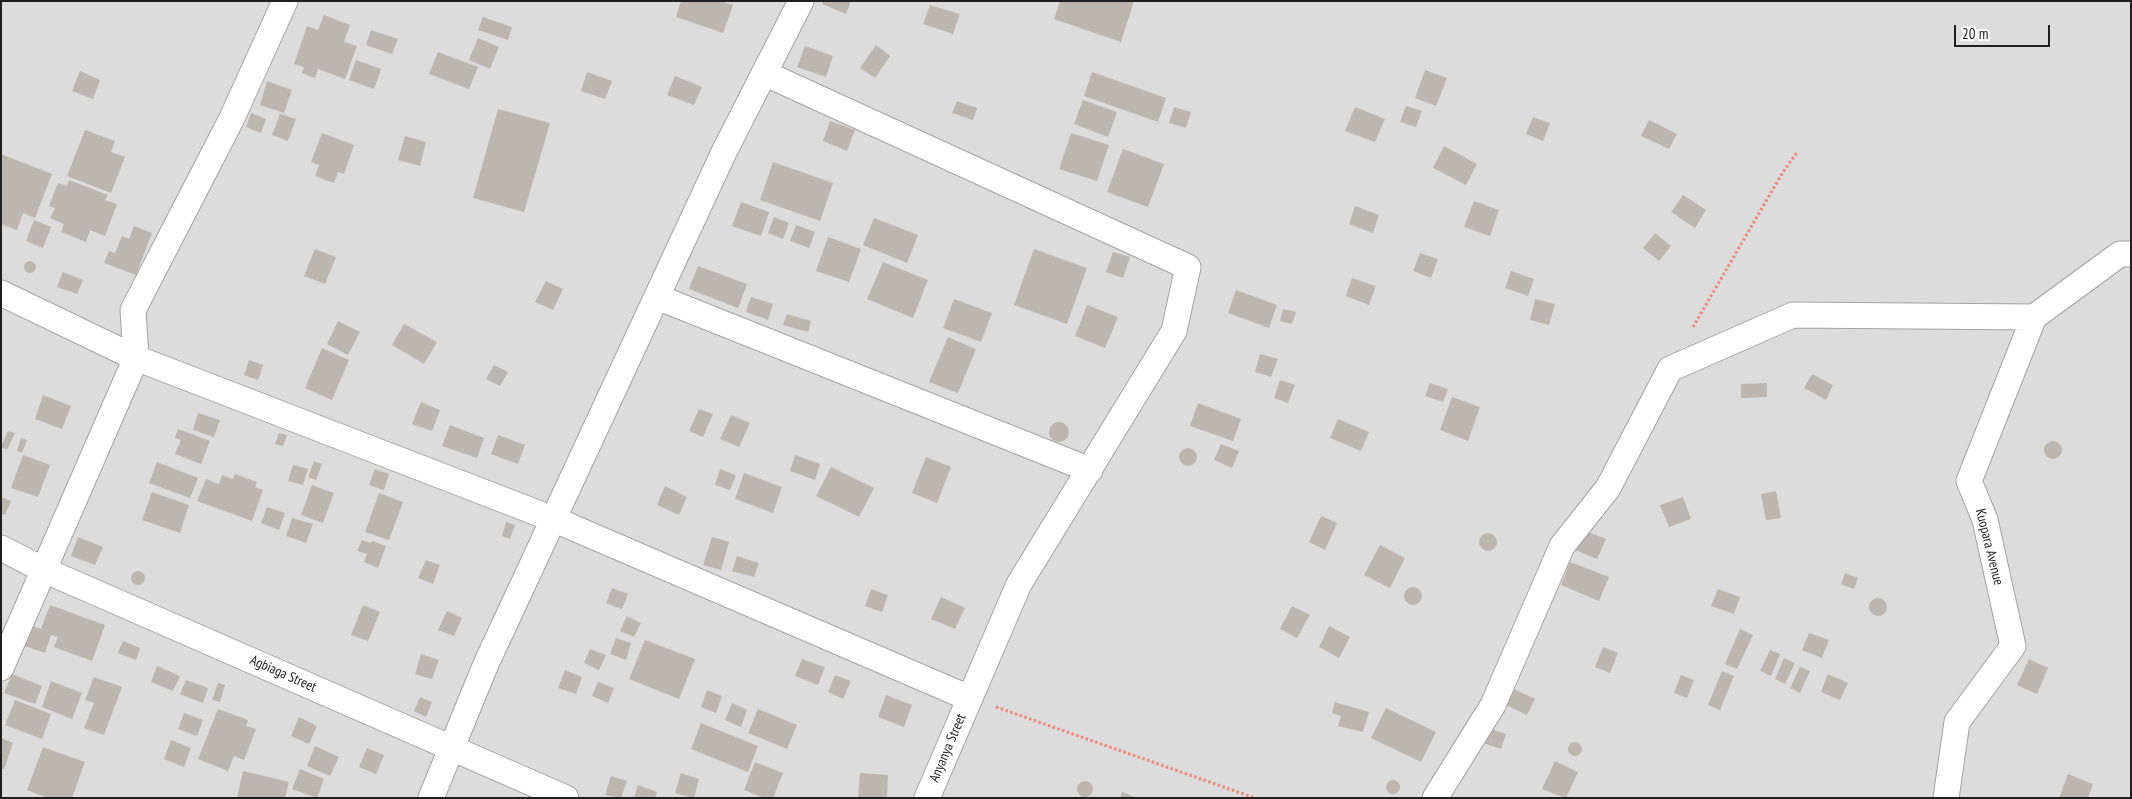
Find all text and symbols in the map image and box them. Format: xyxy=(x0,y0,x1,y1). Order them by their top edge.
scale bar xyxy=(1957,15,2053,47)
text: 20 m xyxy=(1962,24,1988,43)
street label: Kuopara Avenue xyxy=(1971,507,2007,587)
street label: Agbiaga Street xyxy=(247,652,319,696)
street label: Anyanya Street xyxy=(926,711,970,785)

